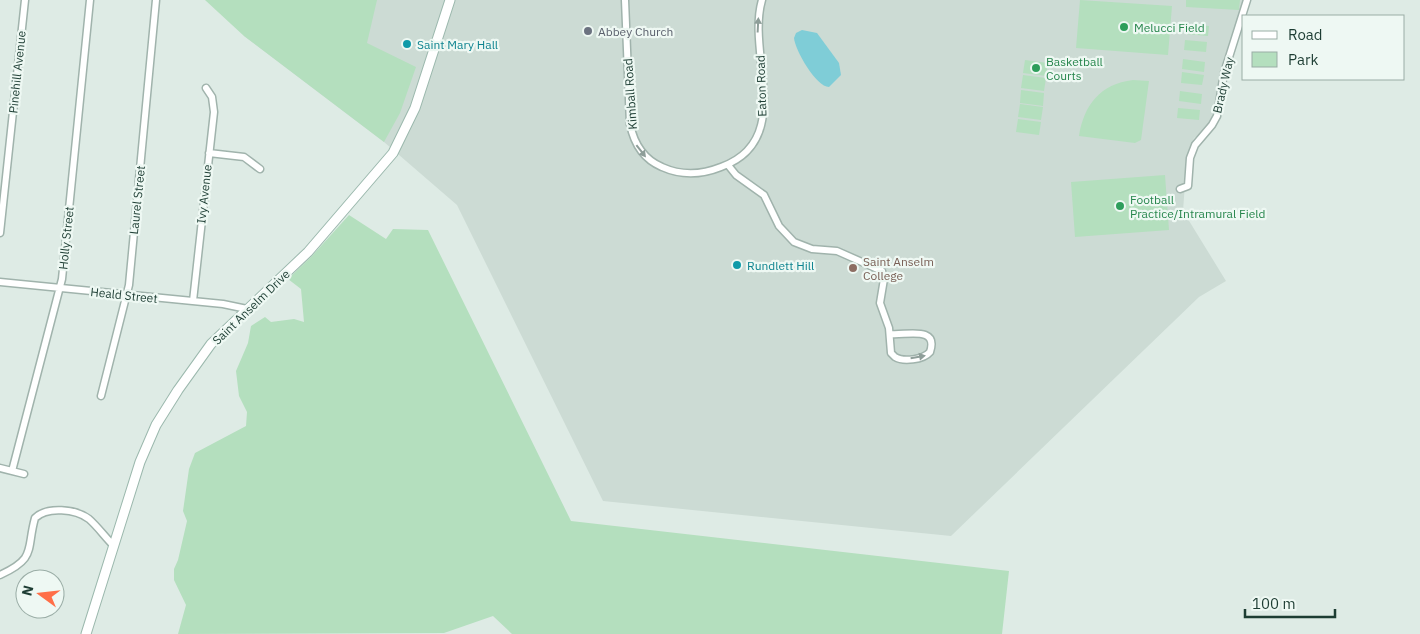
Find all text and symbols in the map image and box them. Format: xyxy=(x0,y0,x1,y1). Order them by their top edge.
legend xyxy=(1242,15,1405,80)
one-way arrow xyxy=(755,17,763,33)
place label: Melucci Field xyxy=(1134,20,1205,35)
marker: Melucci Field xyxy=(1118,21,1130,33)
place label: Abbey Church xyxy=(598,24,673,39)
marker: Abbey Church xyxy=(582,25,594,37)
text: Road xyxy=(1288,25,1323,44)
street label: Pinehill Avenue xyxy=(5,30,29,114)
place label: Saint Mary Hall xyxy=(417,37,498,52)
marker: Saint Mary Hall xyxy=(401,38,413,50)
text: Park xyxy=(1288,50,1318,69)
place label: Basketball Courts xyxy=(1046,54,1103,83)
street label: Eaton Road xyxy=(752,55,770,117)
street label: Brady Way xyxy=(1209,55,1237,115)
street label: Kimball Road xyxy=(620,58,640,130)
marker: Basketball Courts xyxy=(1030,62,1042,74)
one-way arrow xyxy=(636,144,647,157)
street label: Ivy Avenue xyxy=(193,163,215,224)
street label: Laurel Street xyxy=(126,165,148,235)
place label: Football Practice/Intramural Field xyxy=(1130,192,1266,221)
marker: Football Practice/Intramural Field xyxy=(1114,200,1126,212)
street label: Holly Street xyxy=(55,206,77,270)
place label: Saint Anselm College xyxy=(863,254,934,283)
place label: Rundlett Hill xyxy=(747,258,814,273)
marker: Rundlett Hill xyxy=(731,259,743,271)
marker: Saint Anselm College xyxy=(847,262,859,274)
street label: Saint Anselm Drive xyxy=(209,266,293,348)
street label: Heald Street xyxy=(90,284,158,306)
one-way arrow xyxy=(910,353,926,361)
north arrow xyxy=(15,569,65,619)
text: N xyxy=(17,583,37,598)
scale bar xyxy=(1245,586,1335,618)
text: 100 m xyxy=(1252,594,1296,613)

